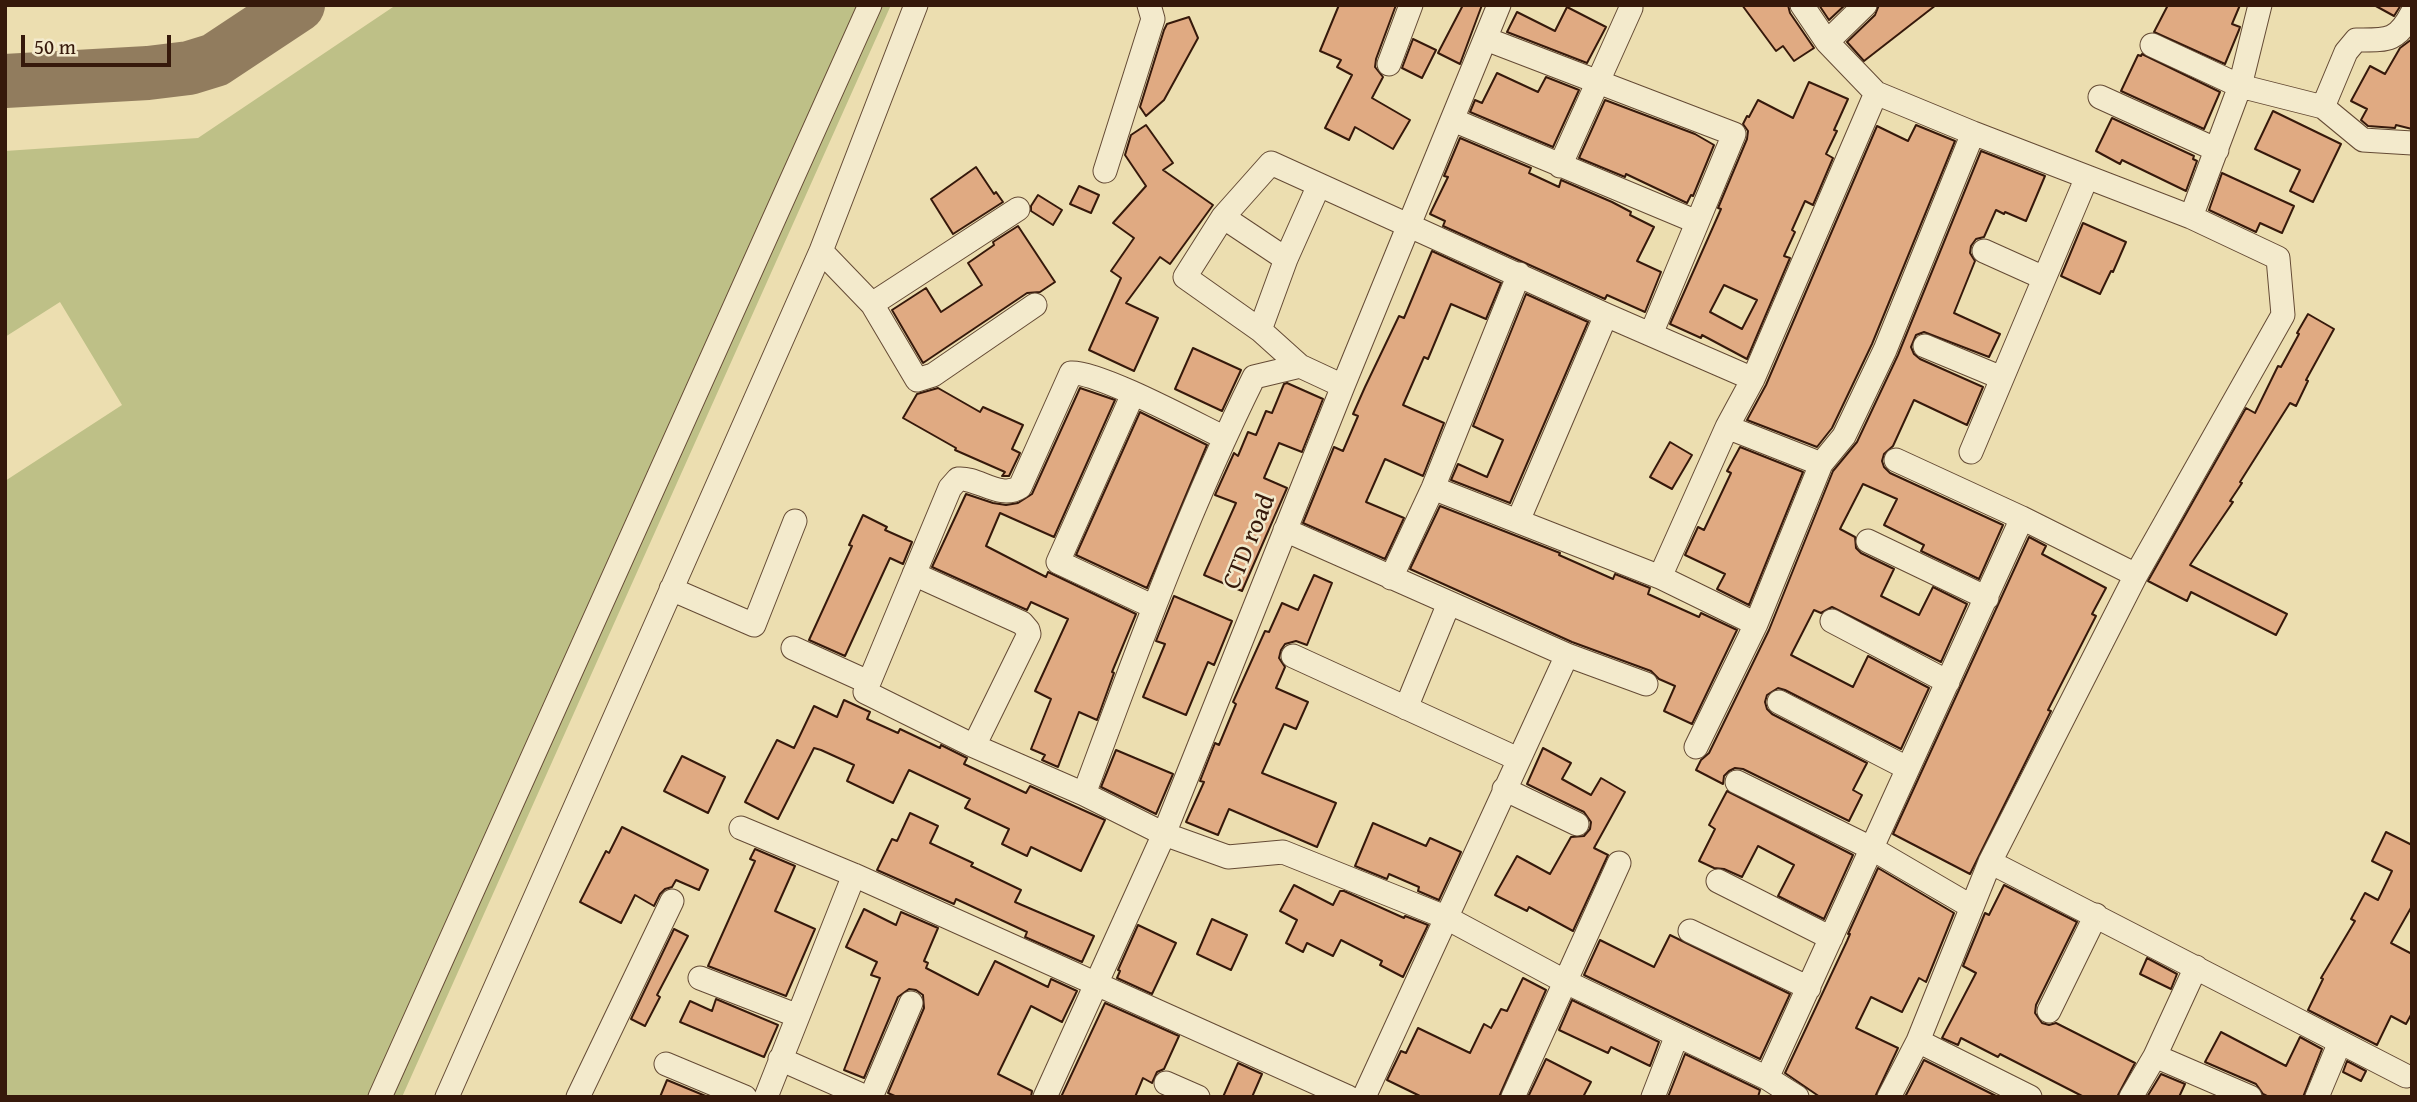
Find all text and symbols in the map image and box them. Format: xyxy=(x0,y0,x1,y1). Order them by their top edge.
scale bar xyxy=(24,21,175,65)
text: 50 m xyxy=(34,31,76,62)
street label: CTD road xyxy=(1217,490,1283,594)

